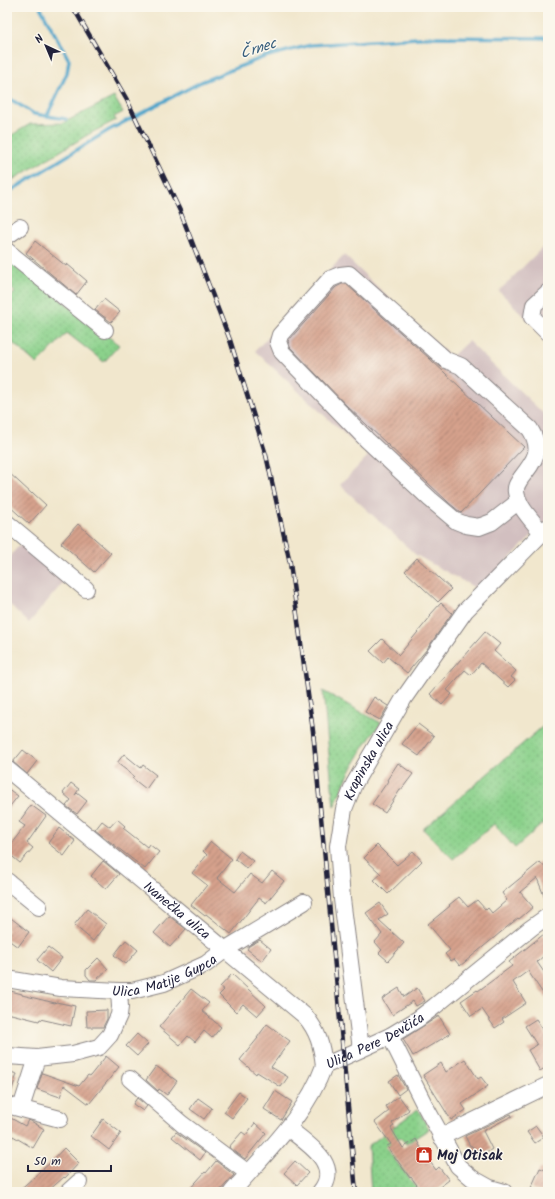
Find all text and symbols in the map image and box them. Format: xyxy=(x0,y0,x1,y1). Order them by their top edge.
north arrow xyxy=(26,26,66,66)
text: N xyxy=(31,31,49,48)
water label: Črnec xyxy=(237,31,281,66)
street label: Krapinska ulica xyxy=(338,717,400,804)
street label: Ivanečka ulica xyxy=(138,876,215,945)
street label: Ulica Matije Gupca xyxy=(111,949,222,1003)
street label: Ulica Pere Devčića xyxy=(323,1008,430,1076)
shop icon: Moj Otisak xyxy=(414,1145,434,1165)
place label: Moj Otisak xyxy=(437,1145,503,1167)
scale bar xyxy=(28,1147,111,1173)
text: 50 m xyxy=(34,1152,61,1171)

